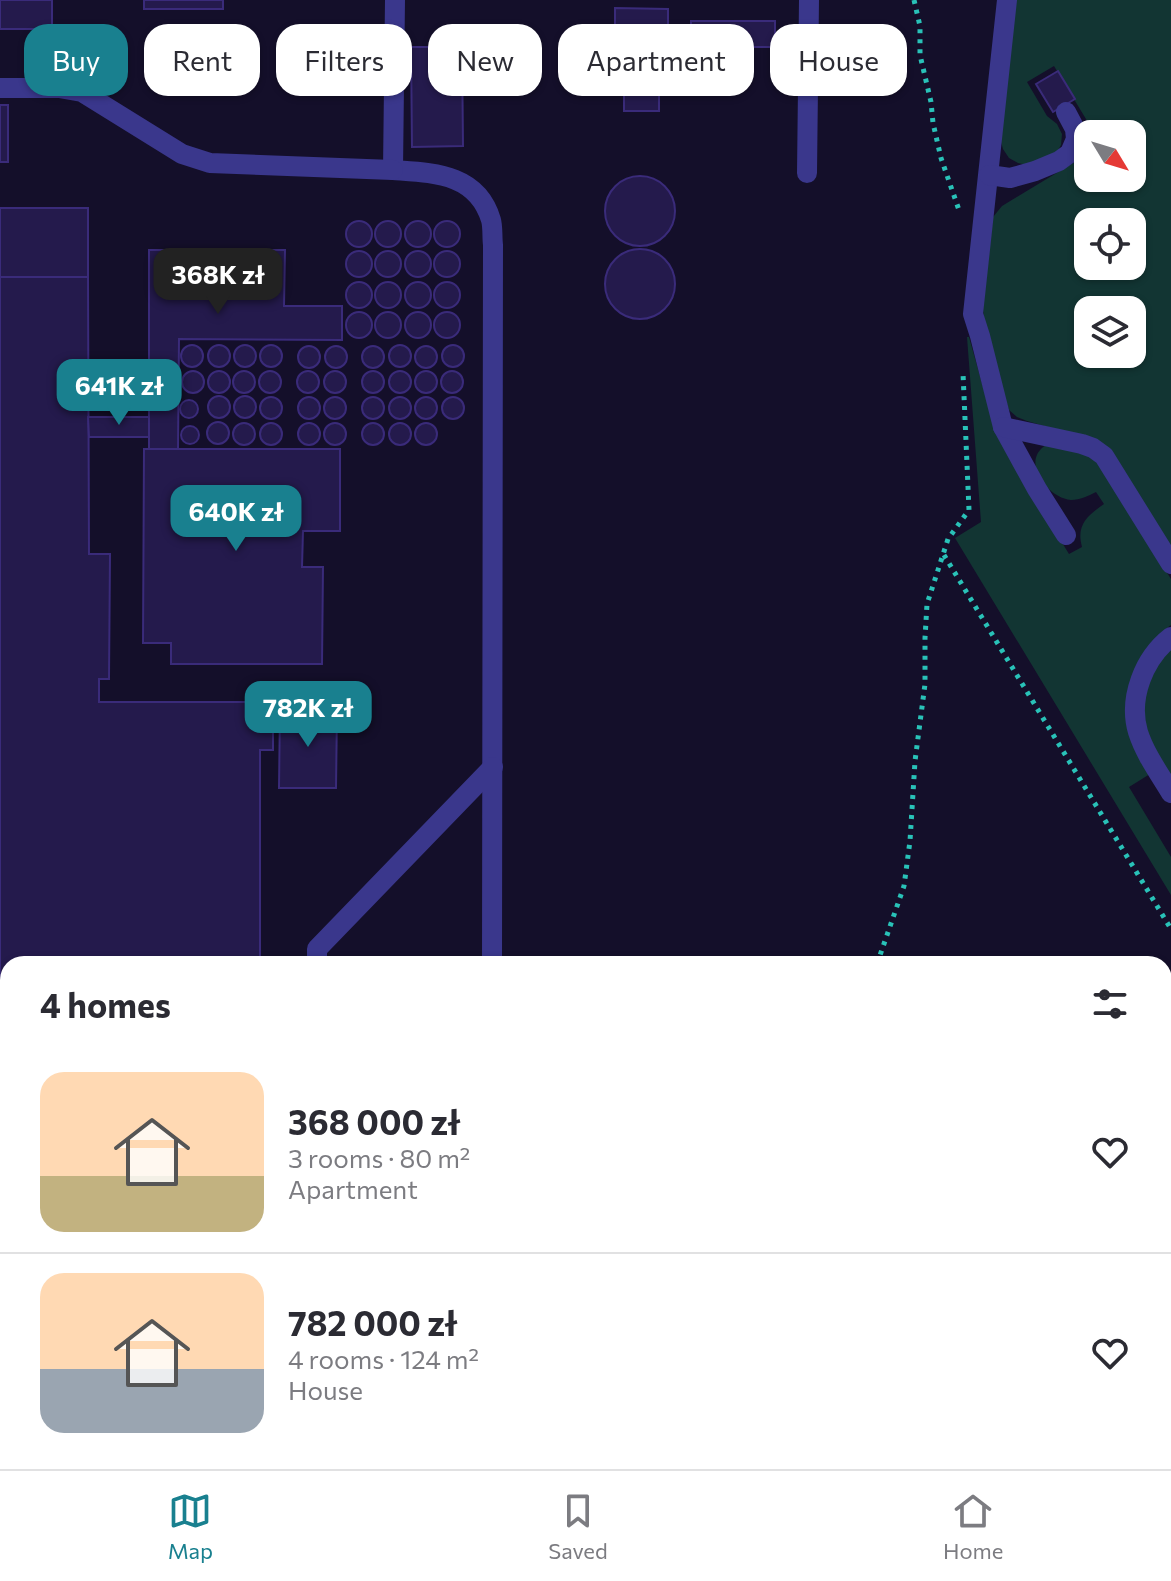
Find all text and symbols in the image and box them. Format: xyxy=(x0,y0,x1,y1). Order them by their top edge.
chip: Buy xyxy=(24,24,128,96)
chip: Rent xyxy=(144,24,260,96)
chip: Filters xyxy=(276,24,412,96)
chip: New xyxy=(428,24,542,96)
chip: Apartment xyxy=(558,24,754,96)
chip: House xyxy=(770,24,907,96)
north arrow xyxy=(1074,120,1146,192)
map controls xyxy=(1074,120,1146,368)
button: locate xyxy=(1074,208,1146,280)
pin: 368K zł xyxy=(144,248,292,316)
text: 368K zł xyxy=(171,258,265,289)
button: layers xyxy=(1074,296,1146,368)
pin: 641K zł xyxy=(45,359,193,427)
text: 641K zł xyxy=(75,369,163,400)
pin: 640K zł xyxy=(162,485,310,553)
text: 640K zł xyxy=(188,495,284,526)
pin: 782K zł xyxy=(234,681,382,749)
text: 782K zł xyxy=(263,691,353,722)
icon: filters xyxy=(1088,982,1132,1026)
text: 4 homes xyxy=(40,983,171,1025)
text: 368 000 zł xyxy=(288,1100,460,1142)
icon: home xyxy=(104,1104,200,1200)
icon: heart xyxy=(1088,1130,1132,1174)
text: 3 rooms · 80 m² xyxy=(288,1142,470,1173)
text: Apartment xyxy=(288,1173,418,1204)
text: 782 000 zł xyxy=(288,1301,457,1343)
icon: home xyxy=(104,1305,200,1401)
icon: heart xyxy=(1088,1331,1132,1375)
text: 4 rooms · 124 m² xyxy=(288,1343,479,1374)
text: House xyxy=(288,1374,363,1405)
tab: Map xyxy=(168,1489,213,1564)
tab: Saved xyxy=(548,1489,608,1564)
tab: Home xyxy=(943,1489,1003,1564)

